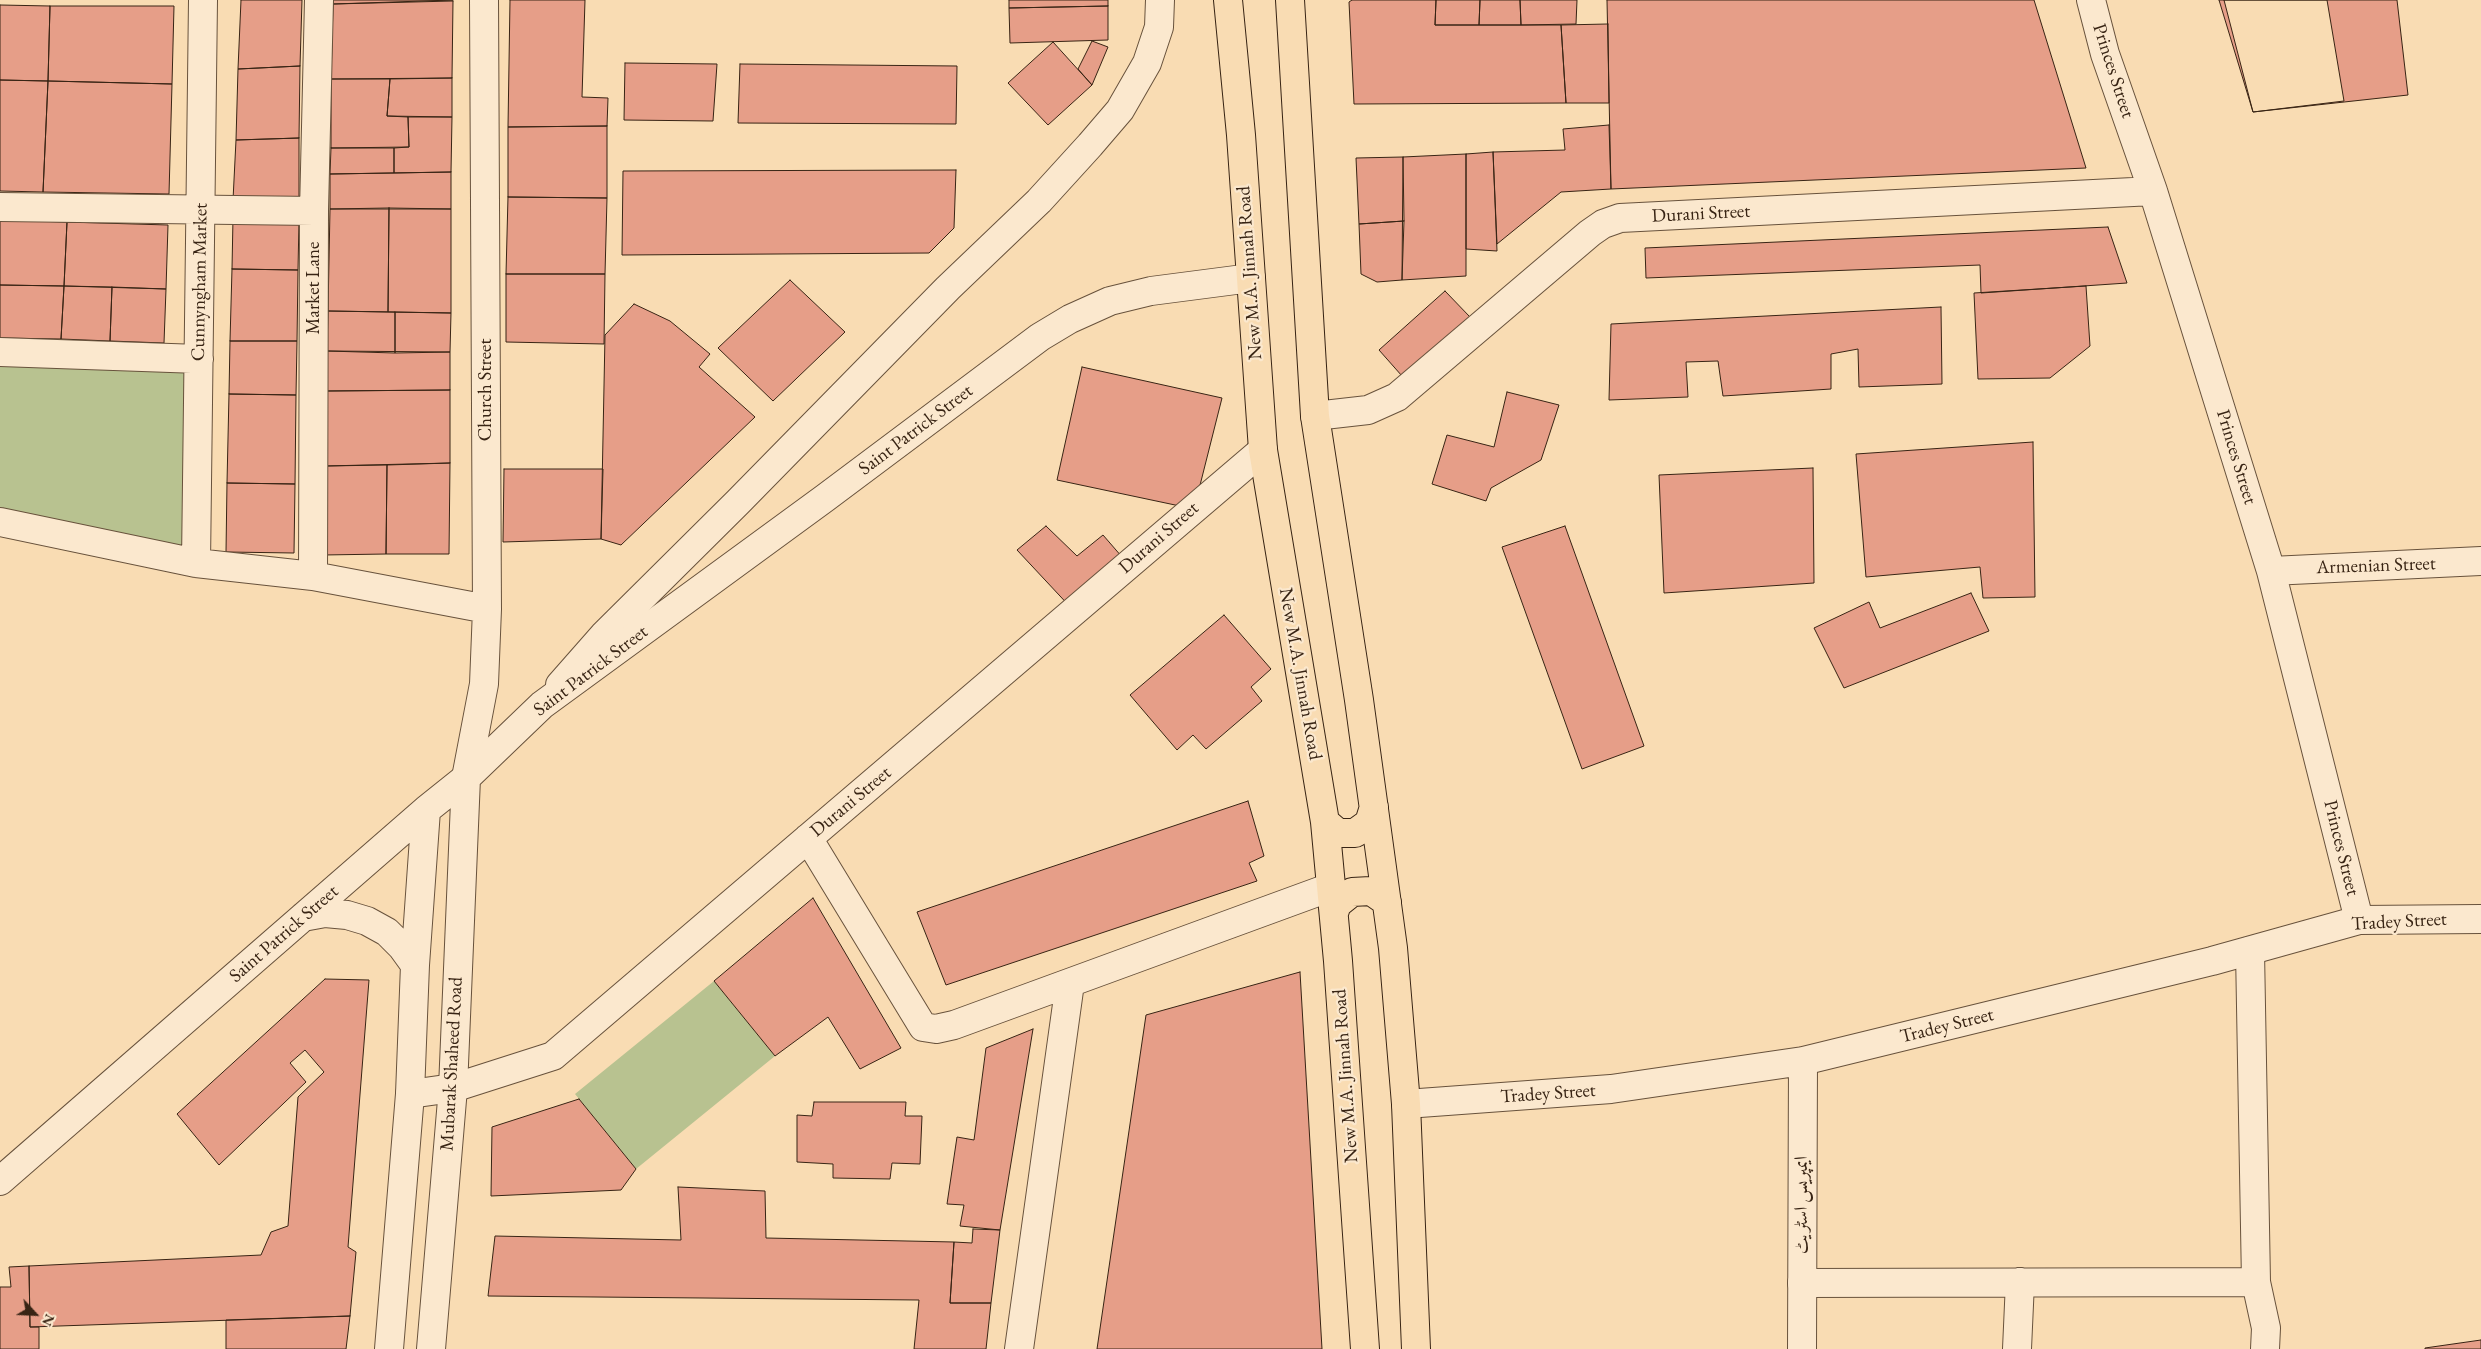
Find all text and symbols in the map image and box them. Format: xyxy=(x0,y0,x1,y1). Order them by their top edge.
street label: Princes Street xyxy=(2087,21,2139,121)
street label: New M.A. Jinnah Road xyxy=(1233,185,1267,361)
street label: Durani Street xyxy=(1651,200,1751,228)
street label: Cunnyngham Market xyxy=(187,203,213,361)
street label: Market Lane xyxy=(303,242,325,334)
street label: Church Street xyxy=(475,339,497,441)
street label: Saint Patrick Street xyxy=(854,380,978,480)
street label: Princes Street xyxy=(2211,407,2261,507)
street label: Durani Street xyxy=(1114,497,1204,579)
street label: Armenian Street xyxy=(2316,553,2436,579)
street label: New M.A. Jinnah Road xyxy=(1274,586,1326,762)
street label: Saint Patrick Street xyxy=(529,621,653,721)
street label: Durani Street xyxy=(806,762,896,842)
street label: Princes Street xyxy=(2318,798,2364,898)
street label: Saint Patrick Street xyxy=(225,880,343,988)
street label: Tradey Street xyxy=(2351,908,2447,936)
street label: Mubarak Shaheed Road xyxy=(436,976,468,1152)
street label: New M.A. Jinnah Road xyxy=(1329,988,1363,1164)
street label: Tradey Street xyxy=(1898,1003,1996,1049)
street label: Tradey Street xyxy=(1499,1079,1597,1109)
street label: ایمپریس اسٹریٹ xyxy=(1791,1156,1813,1254)
north arrow xyxy=(10,1289,60,1339)
text: N xyxy=(38,1311,59,1329)

